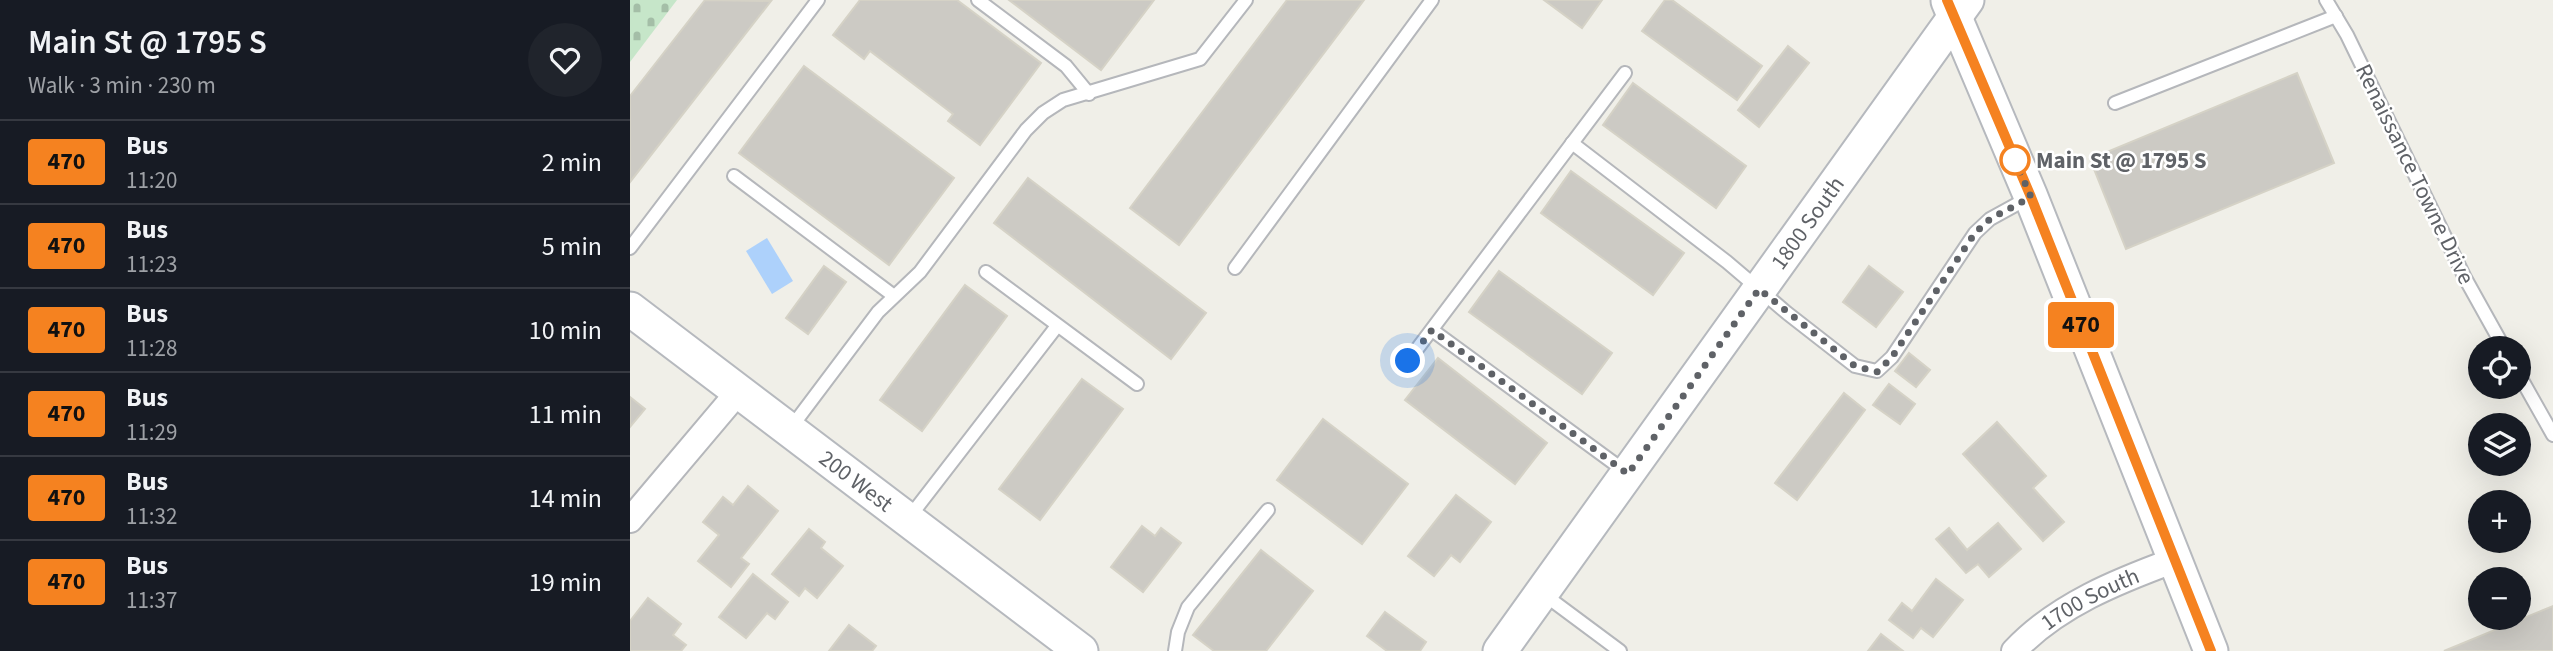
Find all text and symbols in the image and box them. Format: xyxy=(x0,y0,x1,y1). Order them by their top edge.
text: Main St @ 1795 S xyxy=(28,19,267,66)
button: heart xyxy=(528,23,602,97)
street label: Renaissance Towne Drive xyxy=(2347,58,2483,290)
text: Walk · 3 min · 230 m xyxy=(28,69,216,102)
text: Bus xyxy=(126,127,168,164)
text: 470 xyxy=(47,144,86,179)
text: 2 min xyxy=(542,144,602,181)
place label: Main St @ 1795 S xyxy=(2036,144,2207,177)
marker: Main St @ 1795 S xyxy=(2000,145,2030,175)
text: 11:20 xyxy=(126,164,177,197)
street label: 1800 South xyxy=(1762,169,1852,276)
text: Bus xyxy=(126,211,168,248)
text: 470 xyxy=(47,228,86,263)
text: 5 min xyxy=(542,228,602,265)
text: 11:23 xyxy=(126,248,177,281)
text: Bus xyxy=(126,295,168,332)
line badge: 470 xyxy=(2041,302,2121,348)
text: 470 xyxy=(2062,307,2100,342)
text: 470 xyxy=(47,312,86,347)
text: 10 min xyxy=(529,312,602,349)
text: 11:28 xyxy=(126,332,177,365)
map controls xyxy=(2468,336,2531,630)
button: locate xyxy=(2468,336,2531,399)
your location xyxy=(1390,343,1425,378)
text: Bus xyxy=(126,379,168,416)
text: 470 xyxy=(47,396,86,431)
text: 11 min xyxy=(529,396,602,433)
button: layers xyxy=(2468,413,2531,476)
text: 11:29 xyxy=(126,416,177,449)
street label: 200 West xyxy=(812,442,900,520)
text: Bus xyxy=(126,463,168,500)
text: 470 xyxy=(47,480,86,515)
text: 14 min xyxy=(529,480,602,517)
button: + xyxy=(2468,490,2531,553)
text: 11:32 xyxy=(126,500,177,533)
text: Bus xyxy=(126,547,168,584)
street label: 1700 South xyxy=(2033,559,2144,638)
text: 470 xyxy=(47,564,86,599)
text: 19 min xyxy=(529,564,602,601)
button: − xyxy=(2468,567,2531,630)
text: 11:37 xyxy=(126,584,177,617)

